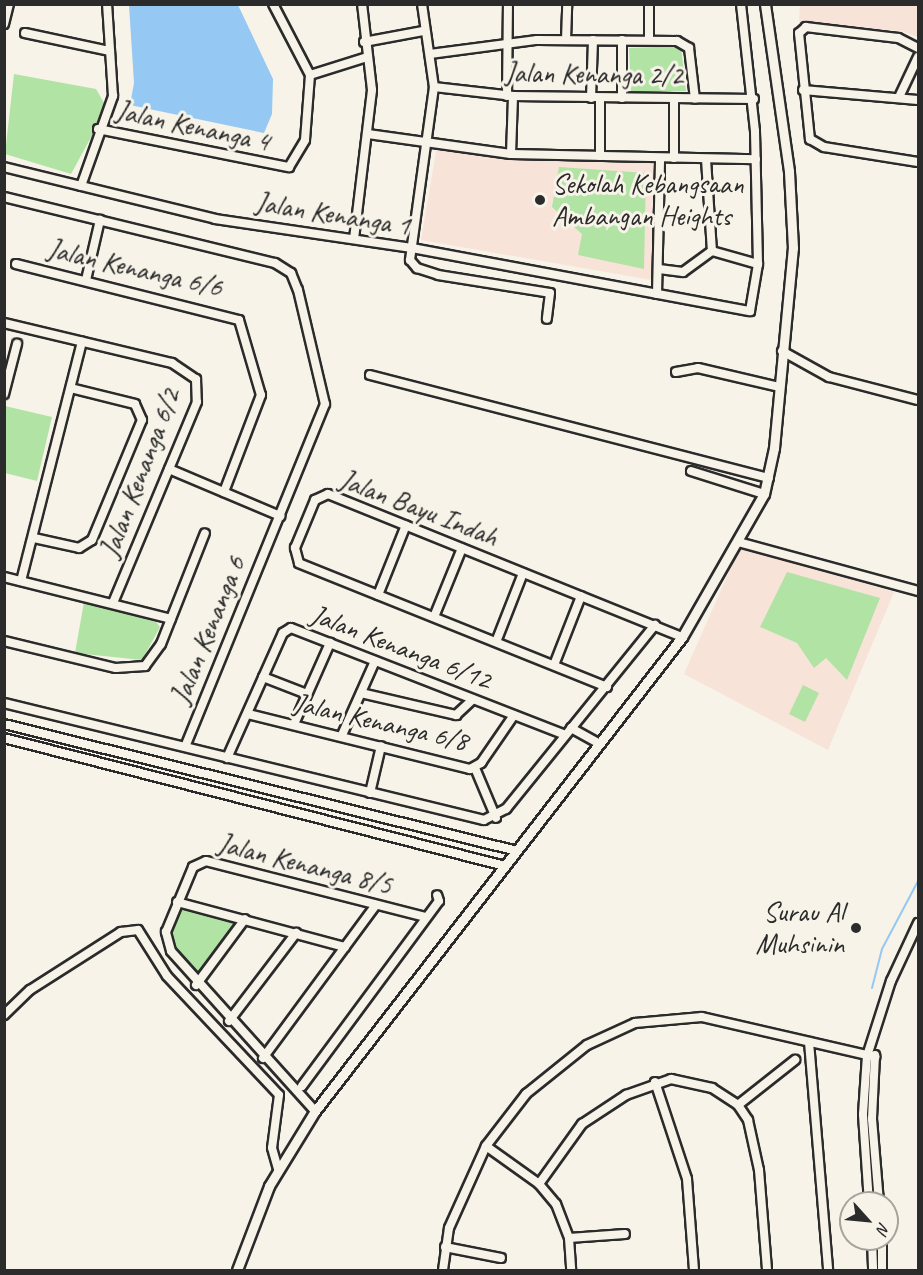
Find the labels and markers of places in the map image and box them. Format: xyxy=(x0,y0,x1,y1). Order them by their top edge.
place label: Sekolah Kebangsaan Ambangan Heights xyxy=(552,167,744,233)
marker: Sekolah Kebangsaan Ambangan Heights xyxy=(533,193,547,207)
place label: Surau Al Muhsinin xyxy=(756,895,844,961)
marker: Surau Al Muhsinin xyxy=(849,921,863,935)

